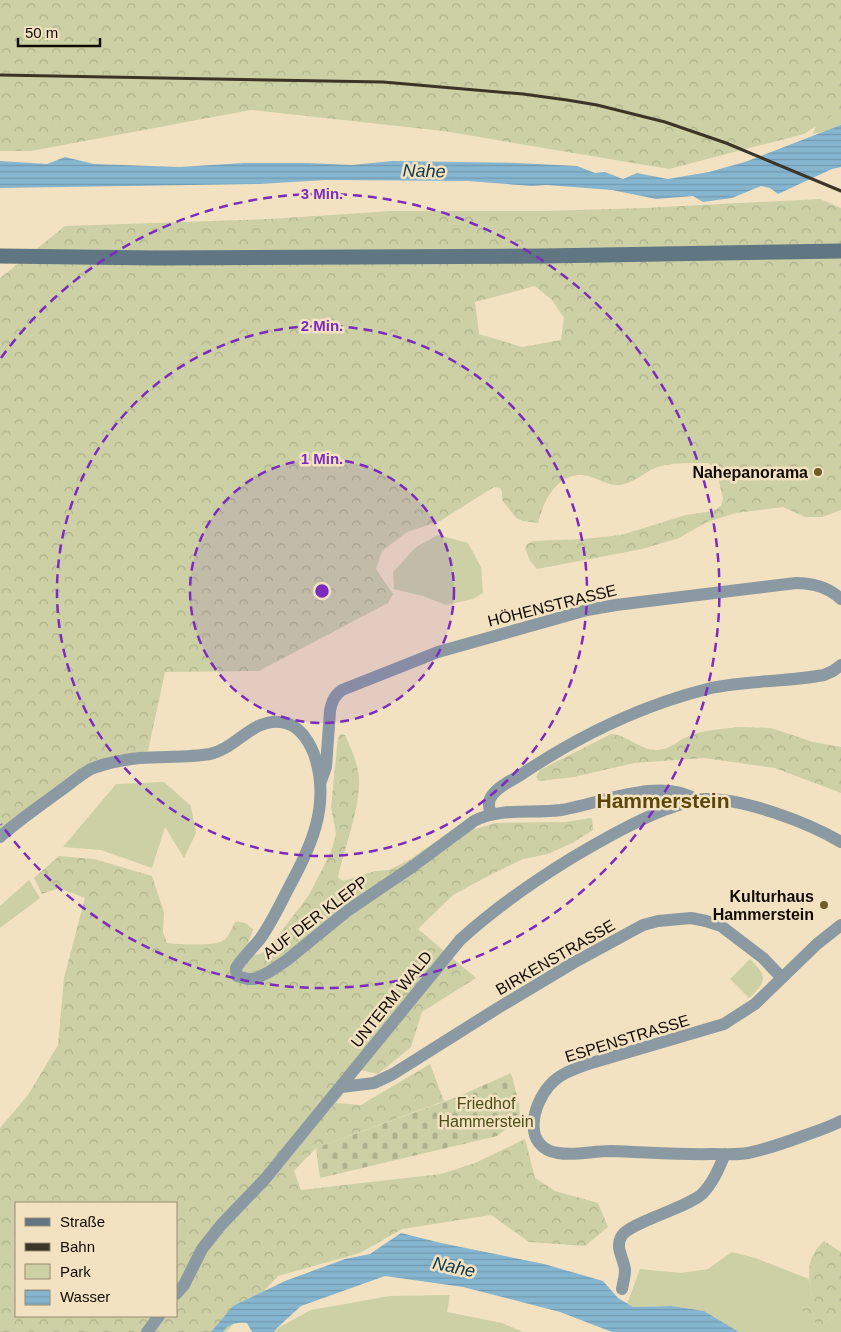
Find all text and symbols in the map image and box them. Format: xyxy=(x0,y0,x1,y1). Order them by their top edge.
scale bar xyxy=(18,15,100,47)
text: 50 m xyxy=(25,24,58,41)
water label: Nahe xyxy=(402,161,446,181)
text: 3 Min. xyxy=(301,185,343,202)
text: 2 Min. xyxy=(301,317,343,334)
text: 1 Min. xyxy=(301,450,343,467)
place label: Nahepanorama xyxy=(692,464,808,481)
marker: Nahepanorama xyxy=(812,466,824,478)
street label: HÖHENSTRASSE xyxy=(486,581,618,630)
centre of rings xyxy=(313,582,331,600)
district label: Hammerstein xyxy=(596,789,730,812)
street label: AUF DER KLEPP xyxy=(260,873,371,962)
place label: Kulturhaus Hammerstein xyxy=(713,888,814,923)
marker: Kulturhaus Hammerstein xyxy=(818,899,830,911)
street label: BIRKENSTRASSE xyxy=(493,917,618,998)
street label: UNTERM WALD xyxy=(347,948,435,1051)
street label: ESPENSTRASSE xyxy=(563,1012,691,1065)
park label: Friedhof Hammerstein xyxy=(438,1095,534,1130)
legend xyxy=(15,1202,178,1317)
text: Straße xyxy=(60,1213,105,1230)
text: Bahn xyxy=(60,1238,95,1255)
water label: Nahe xyxy=(431,1253,477,1281)
text: Park xyxy=(60,1263,91,1280)
text: Wasser xyxy=(60,1288,110,1305)

